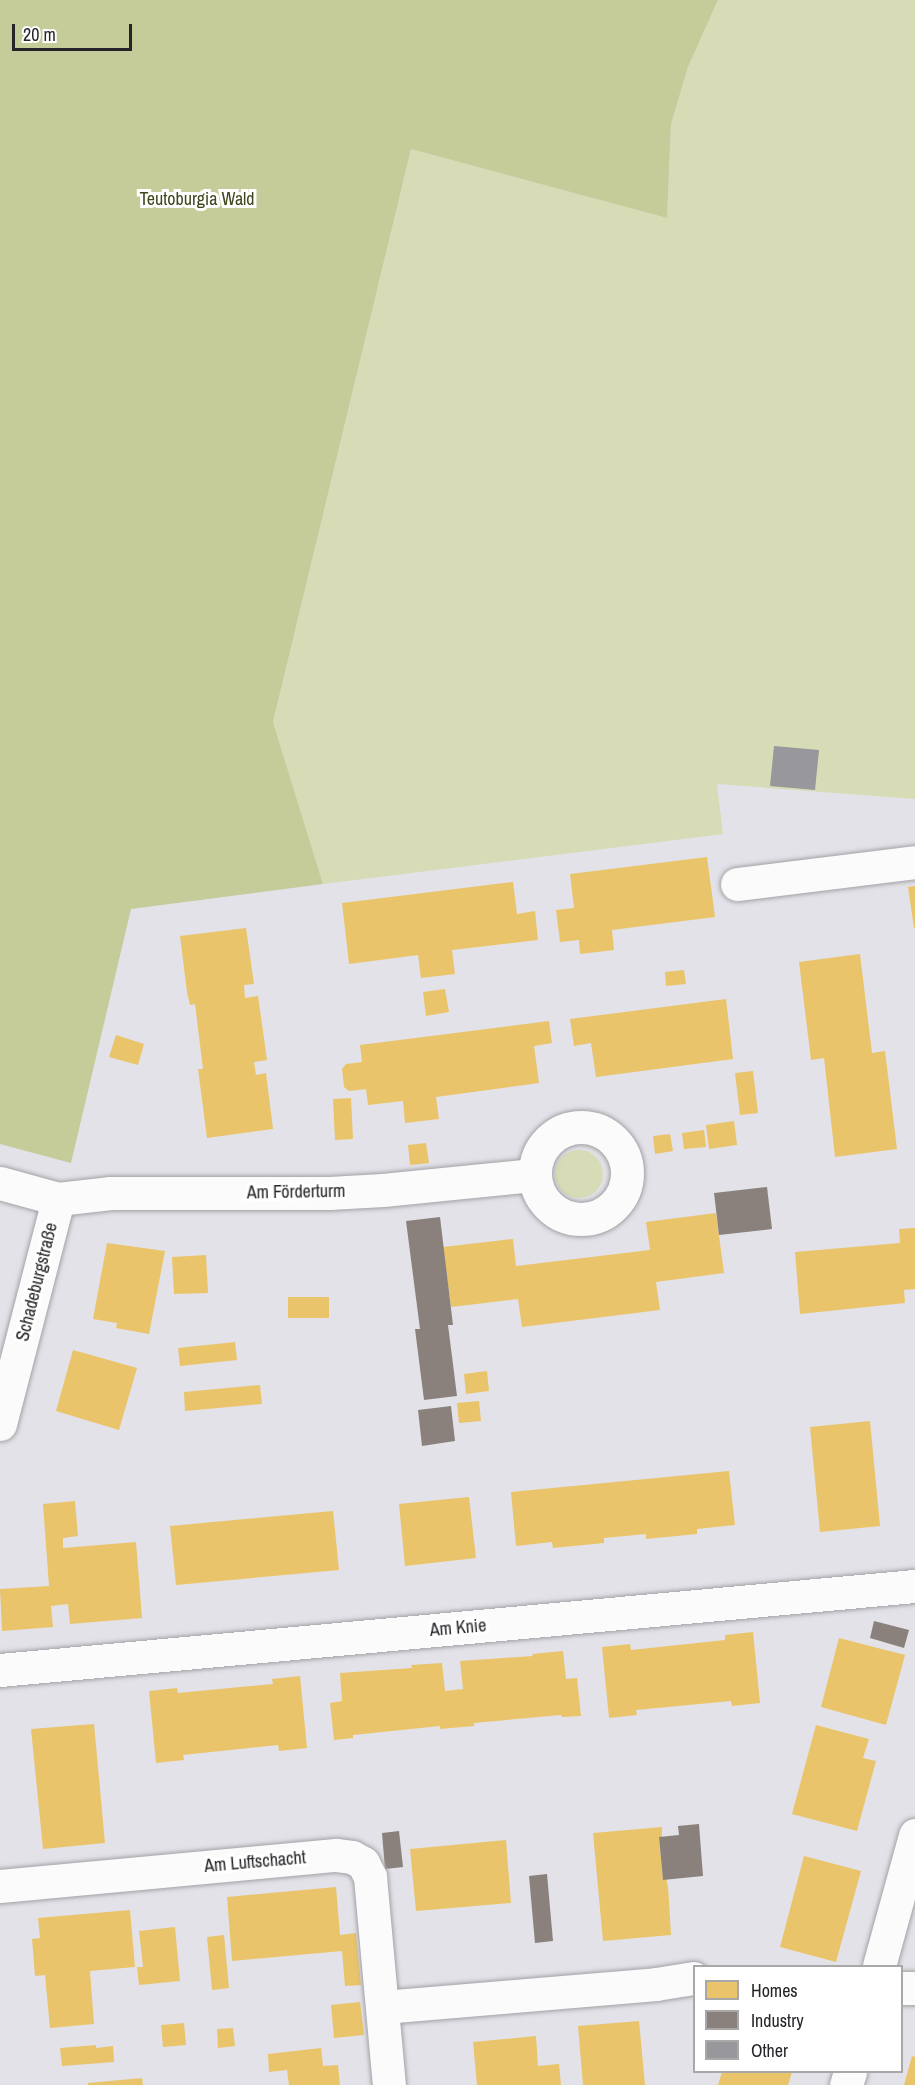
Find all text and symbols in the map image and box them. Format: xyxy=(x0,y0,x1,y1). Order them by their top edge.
scale bar xyxy=(15,12,135,50)
text: 20 m xyxy=(23,22,56,47)
park label: Teutoburgia Wald xyxy=(139,188,255,210)
street label: Am Förderturm xyxy=(247,1180,345,1204)
street label: Schadeburgstraße xyxy=(12,1220,62,1344)
street label: Am Knie xyxy=(429,1615,487,1641)
street label: Am Luftschacht xyxy=(203,1847,307,1877)
legend xyxy=(693,1965,903,2073)
text: Homes xyxy=(751,1978,798,2003)
text: Industry xyxy=(751,2008,804,2033)
text: Other xyxy=(751,2038,788,2063)

